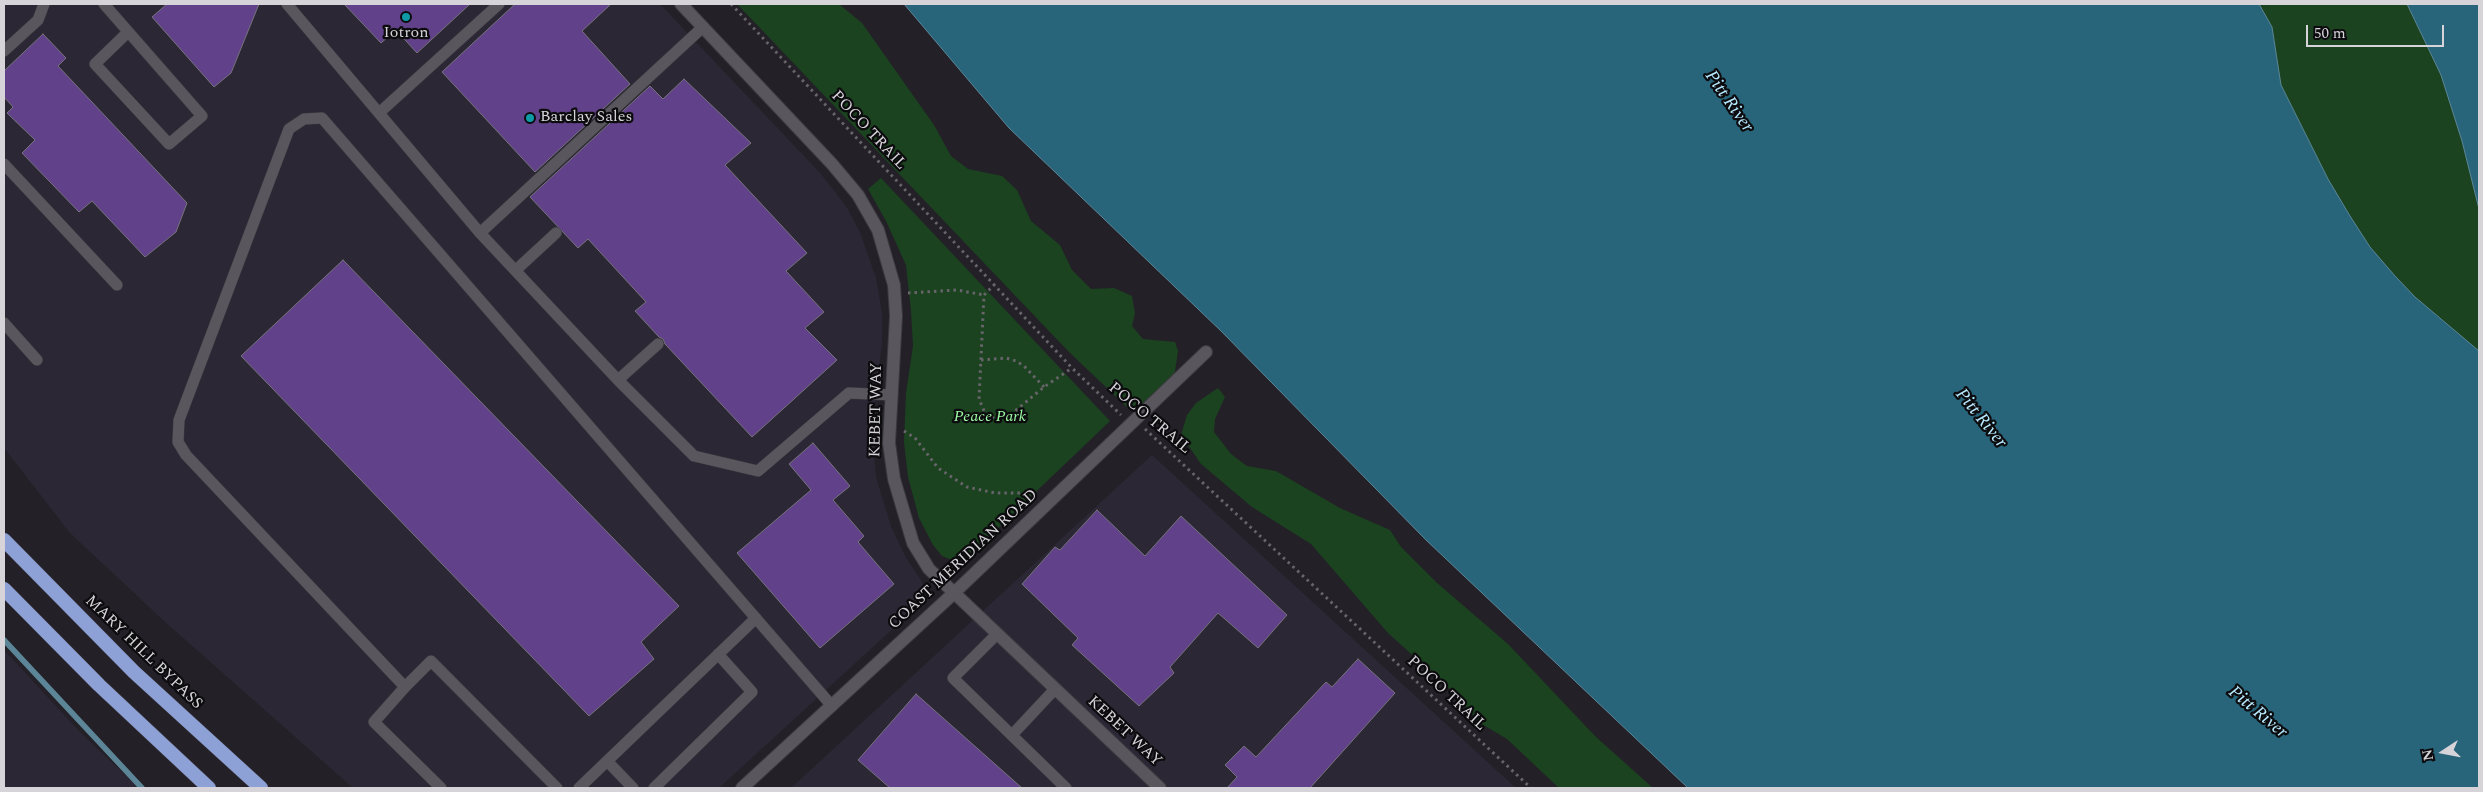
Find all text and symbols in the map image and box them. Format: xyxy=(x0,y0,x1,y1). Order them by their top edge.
marker: Iotron xyxy=(400,11,412,23)
scale bar xyxy=(2308,15,2446,47)
text: 50 m xyxy=(2314,22,2346,45)
place label: Iotron xyxy=(383,24,429,44)
water label: Pitt River xyxy=(1699,67,1757,137)
street label: POCO TRAIL xyxy=(826,87,910,175)
place label: Barclay Sales xyxy=(540,108,632,128)
marker: Barclay Sales xyxy=(524,112,536,124)
street label: KEBET WAY xyxy=(867,362,887,458)
street label: POCO TRAIL xyxy=(1104,379,1194,459)
water label: Pitt River xyxy=(1950,385,2010,453)
park label: Peace Park xyxy=(954,408,1026,428)
street label: COAST MERIDIAN ROAD xyxy=(886,486,1042,634)
street label: MARY HILL BYPASS xyxy=(80,592,206,714)
street label: POCO TRAIL xyxy=(1402,652,1490,736)
water label: Pitt River xyxy=(2223,682,2291,744)
street label: KEBET WAY xyxy=(1083,693,1165,771)
north arrow xyxy=(2418,727,2468,777)
text: N xyxy=(2416,747,2439,763)

